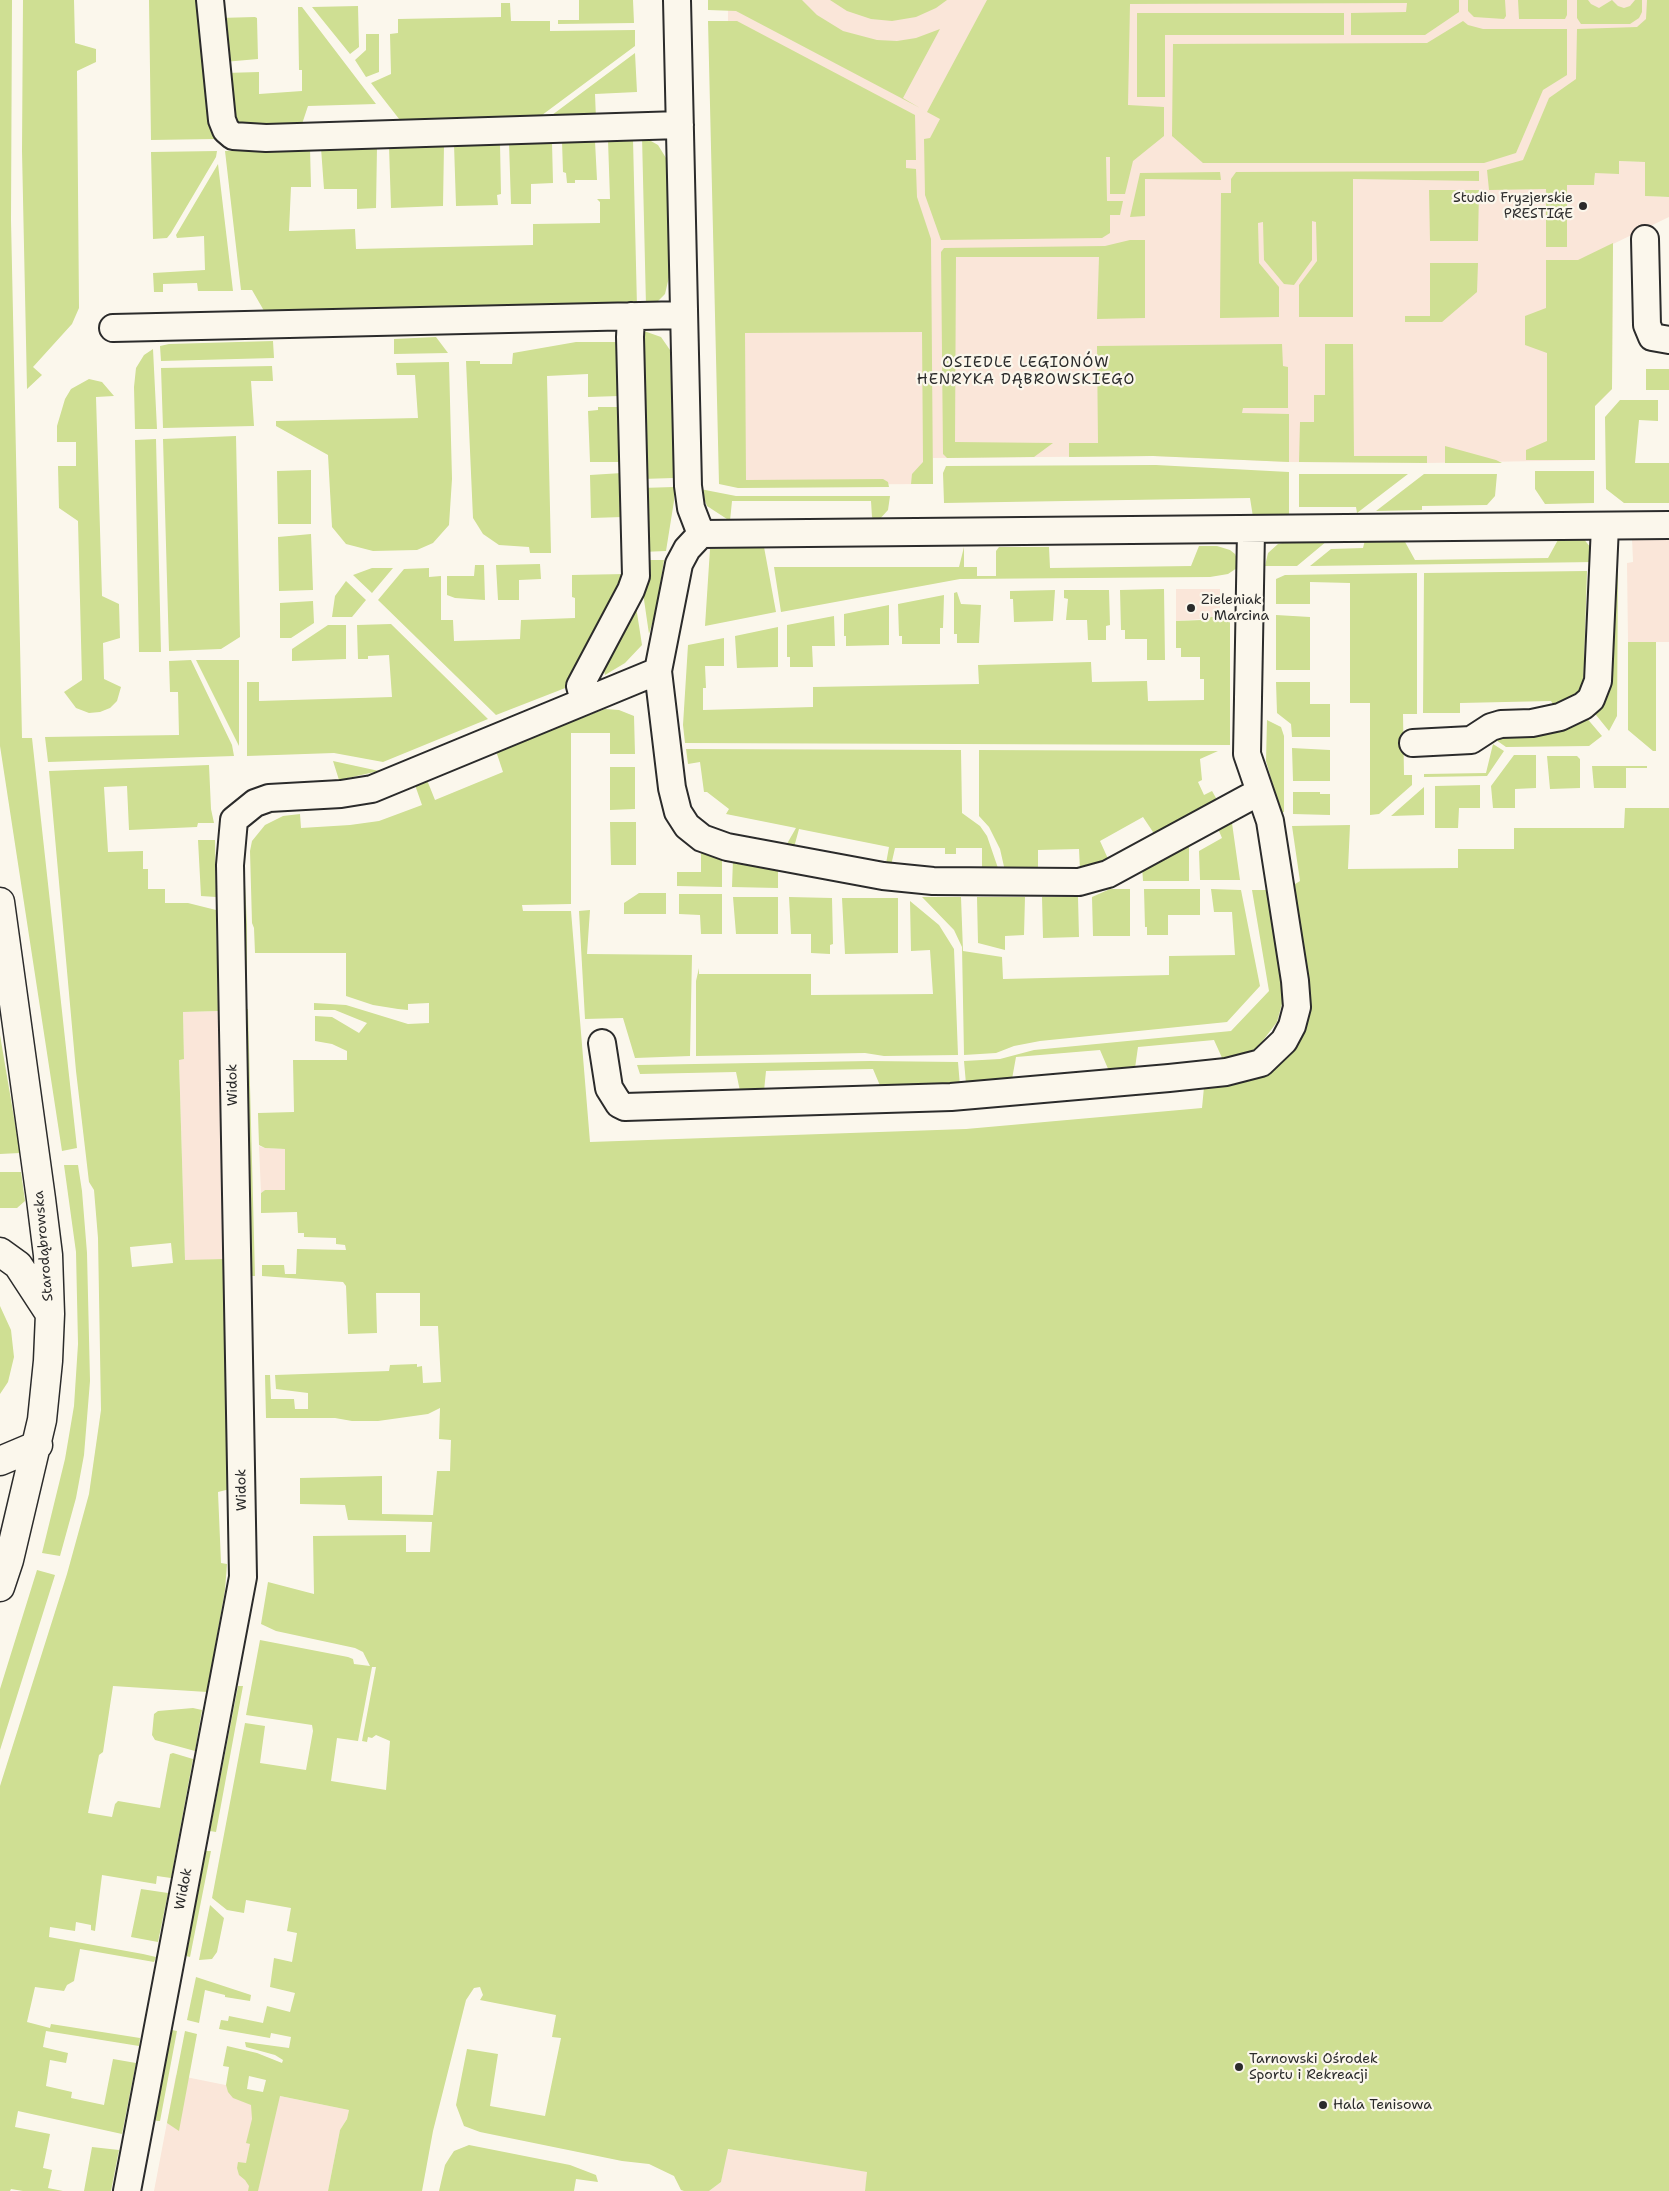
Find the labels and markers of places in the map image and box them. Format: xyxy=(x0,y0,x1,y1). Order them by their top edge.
place label: Studio Fryzjerskie PRESTIGE xyxy=(1453,190,1573,222)
marker: Studio Fryzjerskie PRESTIGE xyxy=(1577,200,1589,212)
place label: Zieleniak u Marcina xyxy=(1201,592,1269,624)
marker: Zieleniak u Marcina xyxy=(1185,602,1197,614)
place label: Tarnowski Ośrodek Sportu i Rekreacji xyxy=(1249,2051,1378,2084)
marker: Tarnowski Ośrodek Sportu i Rekreacji xyxy=(1233,2061,1245,2073)
place label: Hala Tenisowa xyxy=(1333,2097,1432,2113)
marker: Hala Tenisowa xyxy=(1317,2099,1329,2111)

